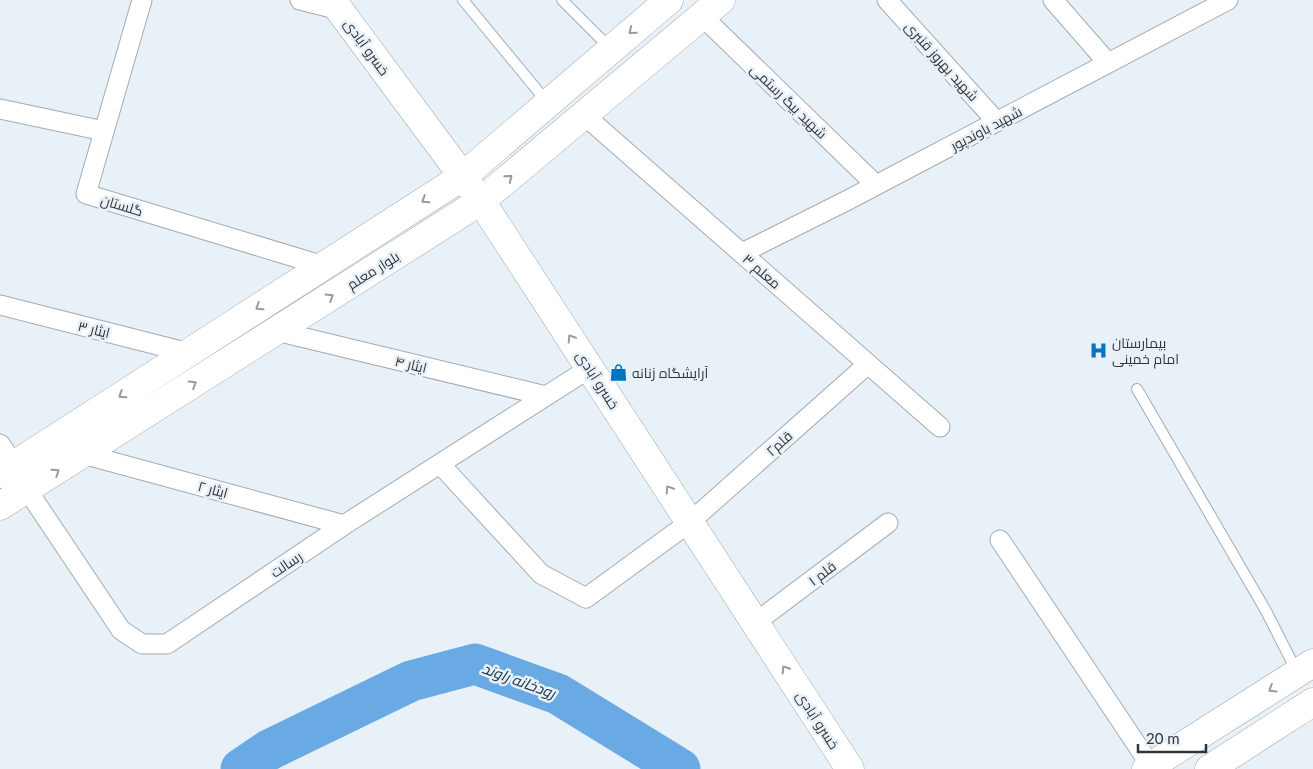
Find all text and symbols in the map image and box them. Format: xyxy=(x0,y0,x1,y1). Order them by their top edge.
street label: خسرو آبادی xyxy=(341,15,393,79)
street label: شهید بهروز قنبری xyxy=(902,18,982,104)
one-way arrow xyxy=(629,26,638,34)
street label: شهید بیگ رستمی xyxy=(747,60,831,142)
street label: شهید باوندپور xyxy=(947,102,1025,156)
one-way arrow xyxy=(503,175,512,184)
street label: گلستان xyxy=(99,191,145,219)
one-way arrow xyxy=(421,194,431,203)
street label: بلوار معلم xyxy=(344,247,403,294)
street label: معلم ۳ xyxy=(738,250,784,294)
one-way arrow xyxy=(325,293,334,303)
one-way arrow xyxy=(255,301,264,311)
street label: ایثار ۳ xyxy=(76,317,112,341)
one-way arrow xyxy=(568,334,577,343)
place label: بیمارستان امام خمینی xyxy=(1112,334,1179,369)
hospital icon: بیمارستان امام خمینی xyxy=(1088,340,1108,360)
street label: خسرو آبادی xyxy=(573,348,623,412)
street label: ایثار ۴ xyxy=(393,352,429,376)
shop icon: آرایشگاه زنانه xyxy=(608,362,628,382)
place label: آرایشگاه زنانه xyxy=(632,364,708,381)
one-way arrow xyxy=(188,380,197,390)
one-way arrow xyxy=(119,389,128,399)
street label: قلم۲ xyxy=(762,427,797,461)
one-way arrow xyxy=(51,468,60,478)
street label: ایثار ۲ xyxy=(196,477,230,501)
one-way arrow xyxy=(665,485,675,494)
street label: رسالت xyxy=(267,547,305,581)
street label: قلم ۱ xyxy=(805,557,840,590)
water label: رودخانه راوند xyxy=(480,658,559,703)
one-way arrow xyxy=(782,666,792,675)
one-way arrow xyxy=(1268,683,1277,693)
street label: خسرو آبادی xyxy=(793,688,843,752)
scale bar xyxy=(1138,722,1206,754)
text: 20 m xyxy=(1146,729,1180,747)

